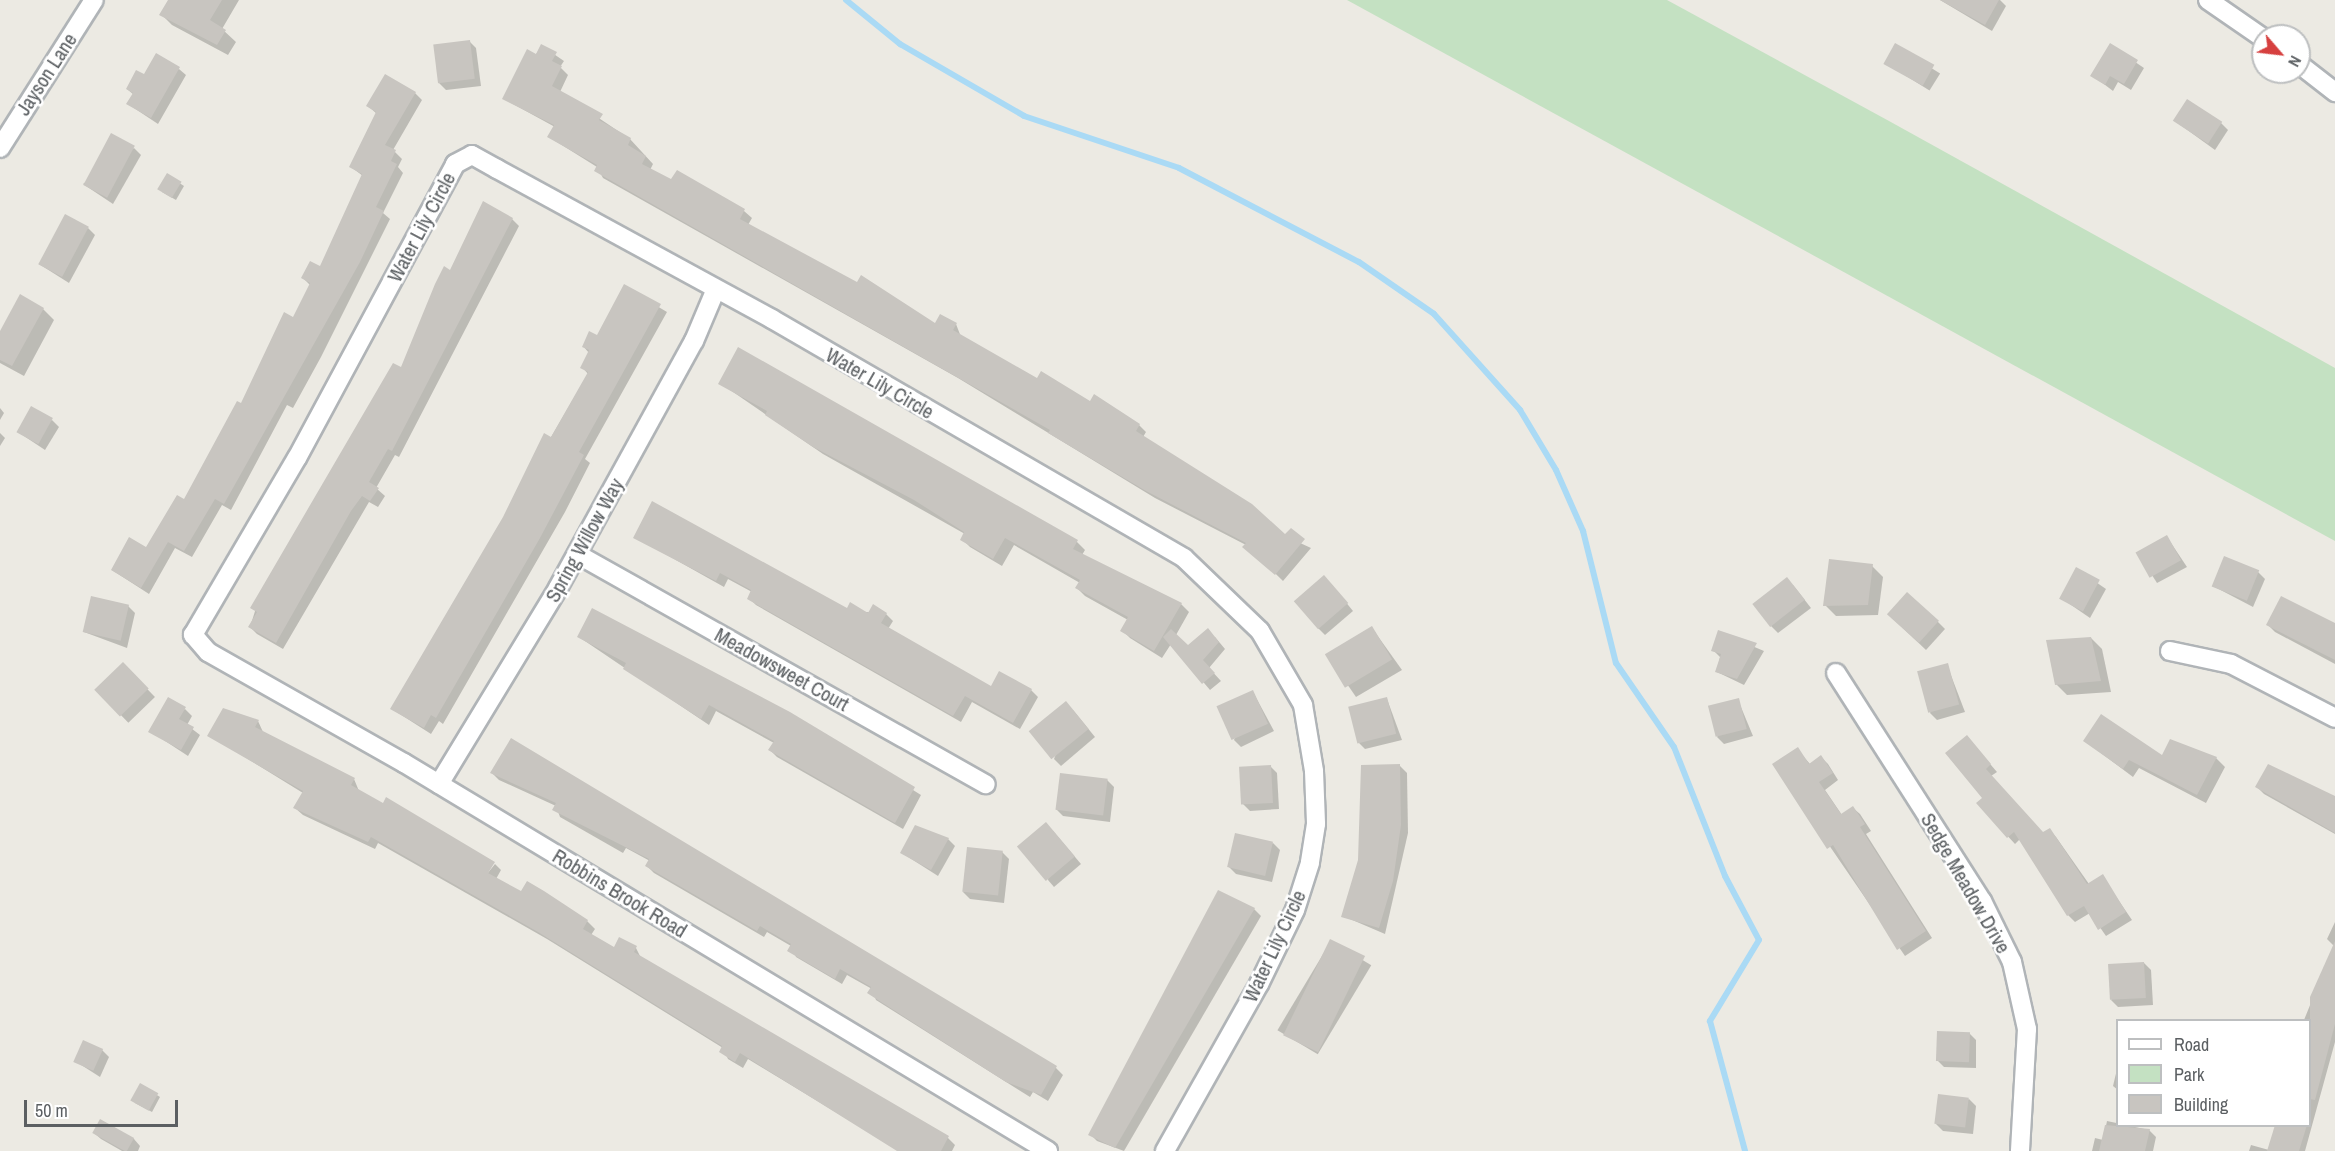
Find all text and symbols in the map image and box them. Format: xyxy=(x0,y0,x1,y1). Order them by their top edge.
north arrow xyxy=(2251,24,2311,84)
street label: Jayson Lane xyxy=(11,28,81,120)
text: N xyxy=(2283,52,2307,71)
street label: Water Lily Circle xyxy=(382,168,460,286)
street label: Water Lily Circle xyxy=(822,342,938,424)
street label: Spring Willow Way xyxy=(540,474,628,606)
street label: Meadowsweet Court xyxy=(711,622,853,716)
street label: Sedge Meadow Drive xyxy=(1916,809,2016,957)
street label: Robbins Brook Road xyxy=(549,844,691,942)
street label: Water Lily Circle xyxy=(1238,886,1310,1006)
legend xyxy=(2116,1019,2311,1127)
text: Road xyxy=(2174,1032,2209,1057)
text: Park xyxy=(2174,1062,2204,1087)
scale bar xyxy=(27,1088,182,1126)
text: Building xyxy=(2174,1092,2228,1117)
text: 50 m xyxy=(35,1098,68,1123)

